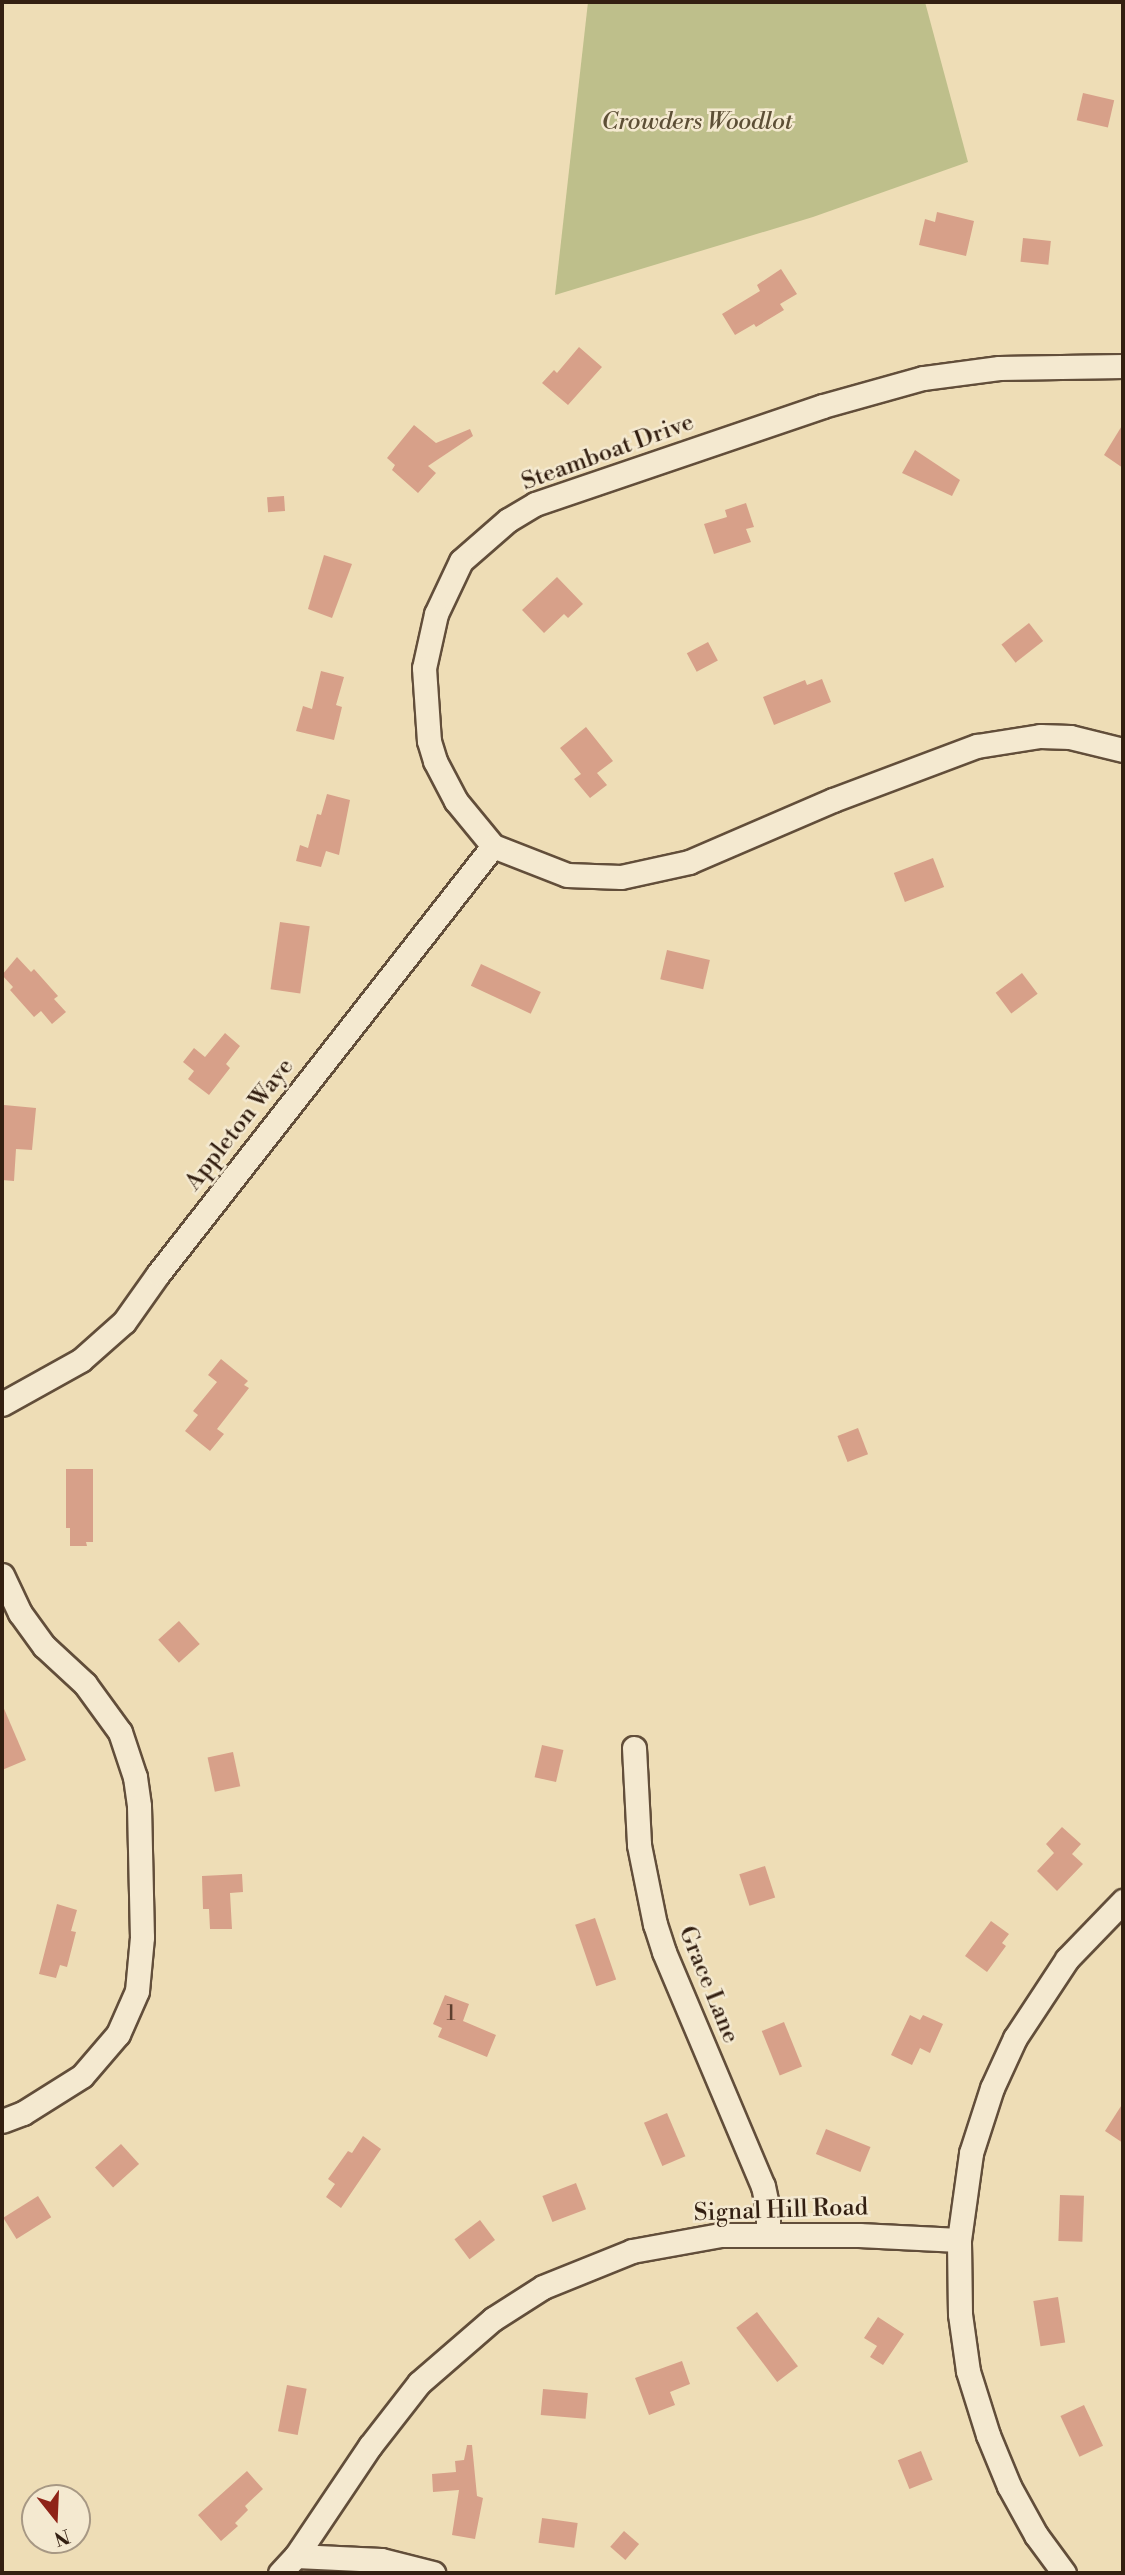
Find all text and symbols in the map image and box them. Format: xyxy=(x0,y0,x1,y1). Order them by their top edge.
park label: Crowders Woodlot xyxy=(601,109,793,137)
street label: Steamboat Drive xyxy=(518,408,698,498)
street label: Appleton Waye xyxy=(179,1053,301,1197)
street label: Grace Lane xyxy=(671,1922,745,2048)
house number: 1 xyxy=(446,2001,456,2027)
street label: Signal Hill Road xyxy=(693,2194,869,2228)
north arrow xyxy=(21,2484,91,2554)
text: N xyxy=(51,2523,73,2551)

